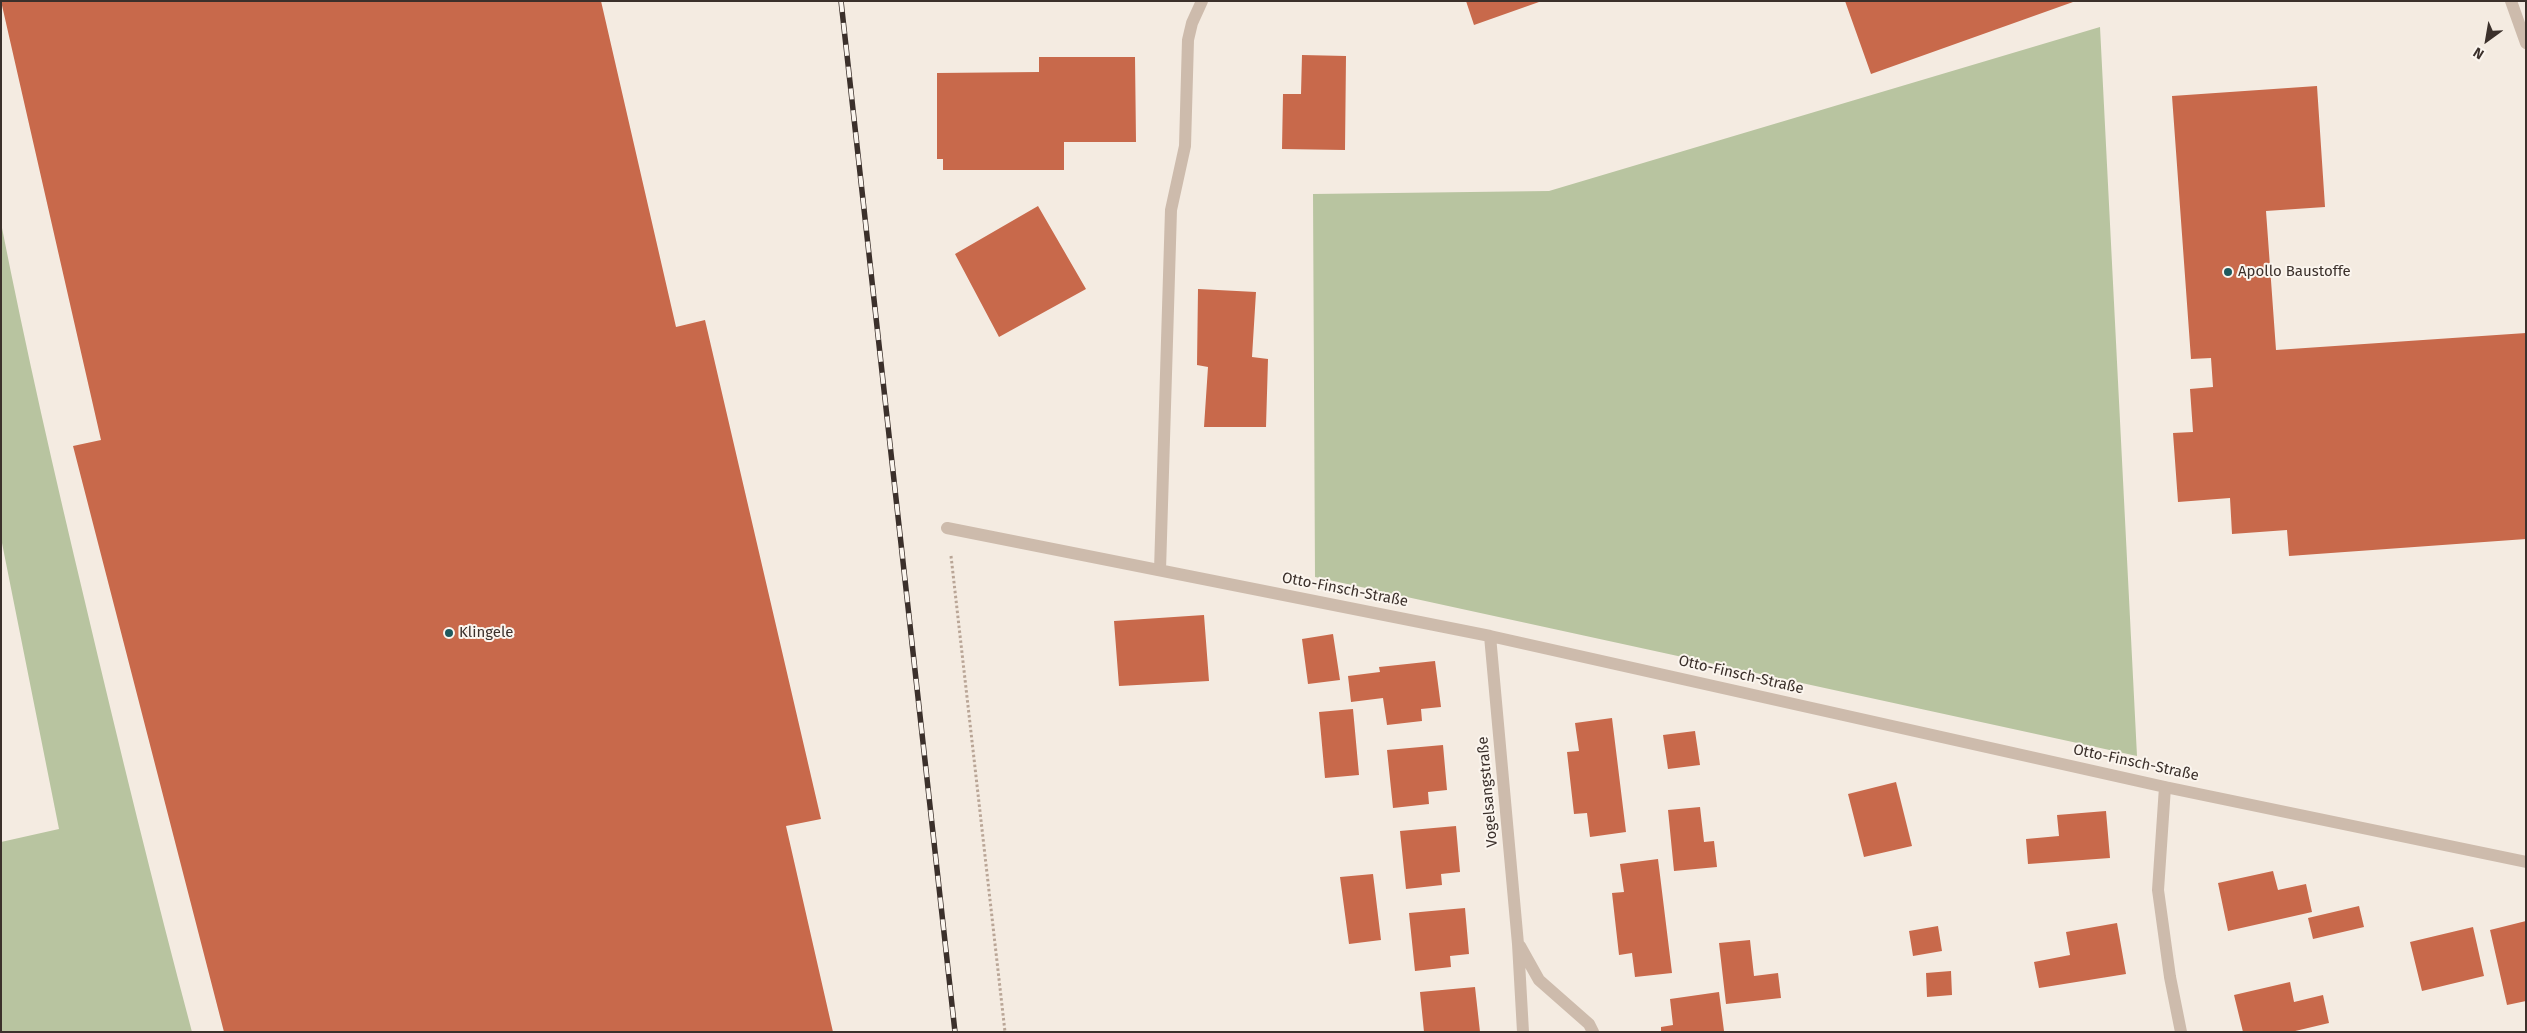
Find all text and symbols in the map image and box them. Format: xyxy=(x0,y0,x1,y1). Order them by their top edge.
north arrow xyxy=(2462,15,2512,65)
text: N xyxy=(2470,43,2487,63)
place label: Apollo Baustoffe xyxy=(2238,263,2351,281)
marker: Apollo Baustoffe xyxy=(2222,266,2234,278)
street label: Otto-Finsch-Straße xyxy=(1280,569,1410,611)
place label: Klingele xyxy=(459,624,513,642)
marker: Klingele xyxy=(443,627,455,639)
street label: Otto-Finsch-Straße xyxy=(1677,652,1805,698)
street label: Vogelsangstraße xyxy=(1474,736,1502,848)
street label: Otto-Finsch-Straße xyxy=(2071,741,2201,785)

